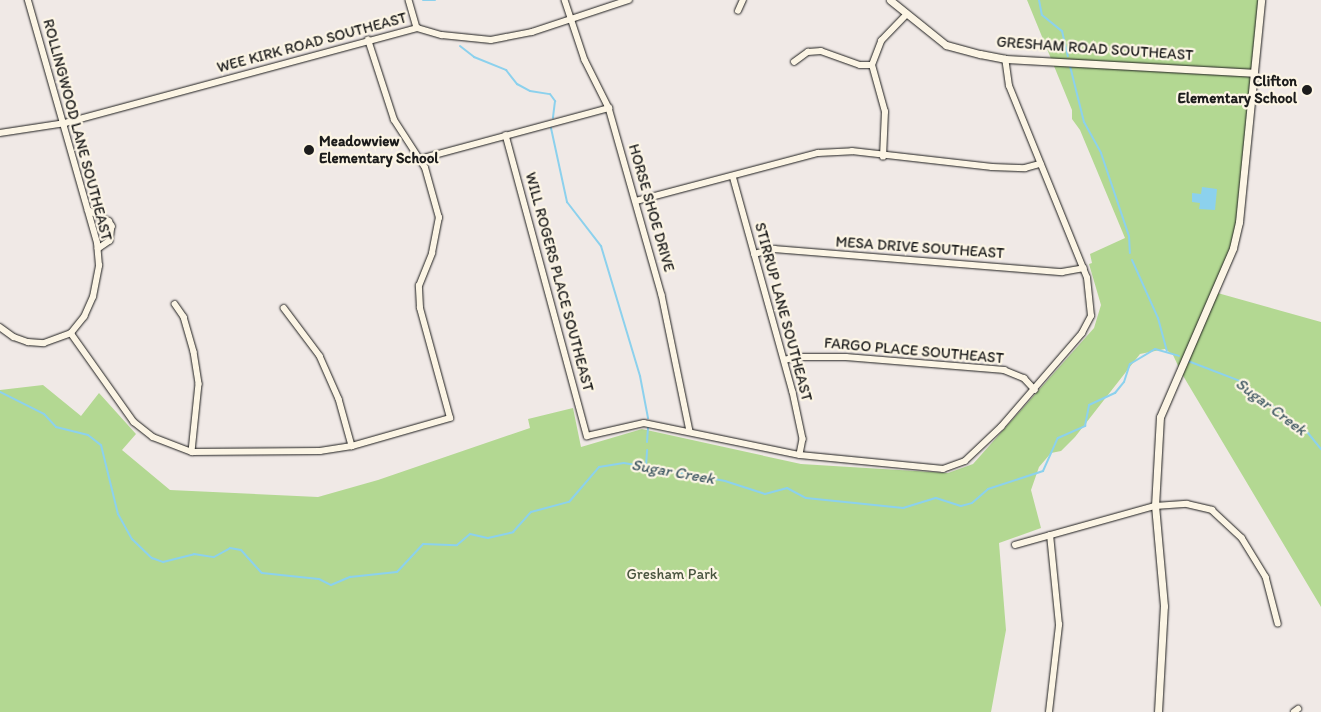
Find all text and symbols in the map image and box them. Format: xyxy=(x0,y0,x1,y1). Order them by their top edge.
street label: WEE KIRK ROAD SOUTHEAST xyxy=(215,9,409,77)
street label: ROLLINGWOOD LANE SOUTHEAST xyxy=(39,17,115,243)
street label: GRESHAM ROAD SOUTHEAST xyxy=(996,33,1194,65)
place label: Clifton Elementary School xyxy=(1177,72,1297,107)
marker: Clifton Elementary School xyxy=(1301,84,1313,96)
place label: Meadowview Elementary School xyxy=(319,132,439,167)
street label: HORSE SHOE DRIVE xyxy=(624,141,678,275)
marker: Meadowview Elementary School xyxy=(303,144,315,156)
street label: WILL ROGERS PLACE SOUTHEAST xyxy=(521,170,597,394)
street label: STIRRUP LANE SOUTHEAST xyxy=(750,221,816,403)
street label: MESA DRIVE SOUTHEAST xyxy=(835,233,1005,263)
street label: FARGO PLACE SOUTHEAST xyxy=(823,334,1005,368)
water label: Sugar Creek xyxy=(1232,374,1310,440)
water label: Sugar Creek xyxy=(630,455,716,489)
park label: Gresham Park xyxy=(627,566,717,584)

